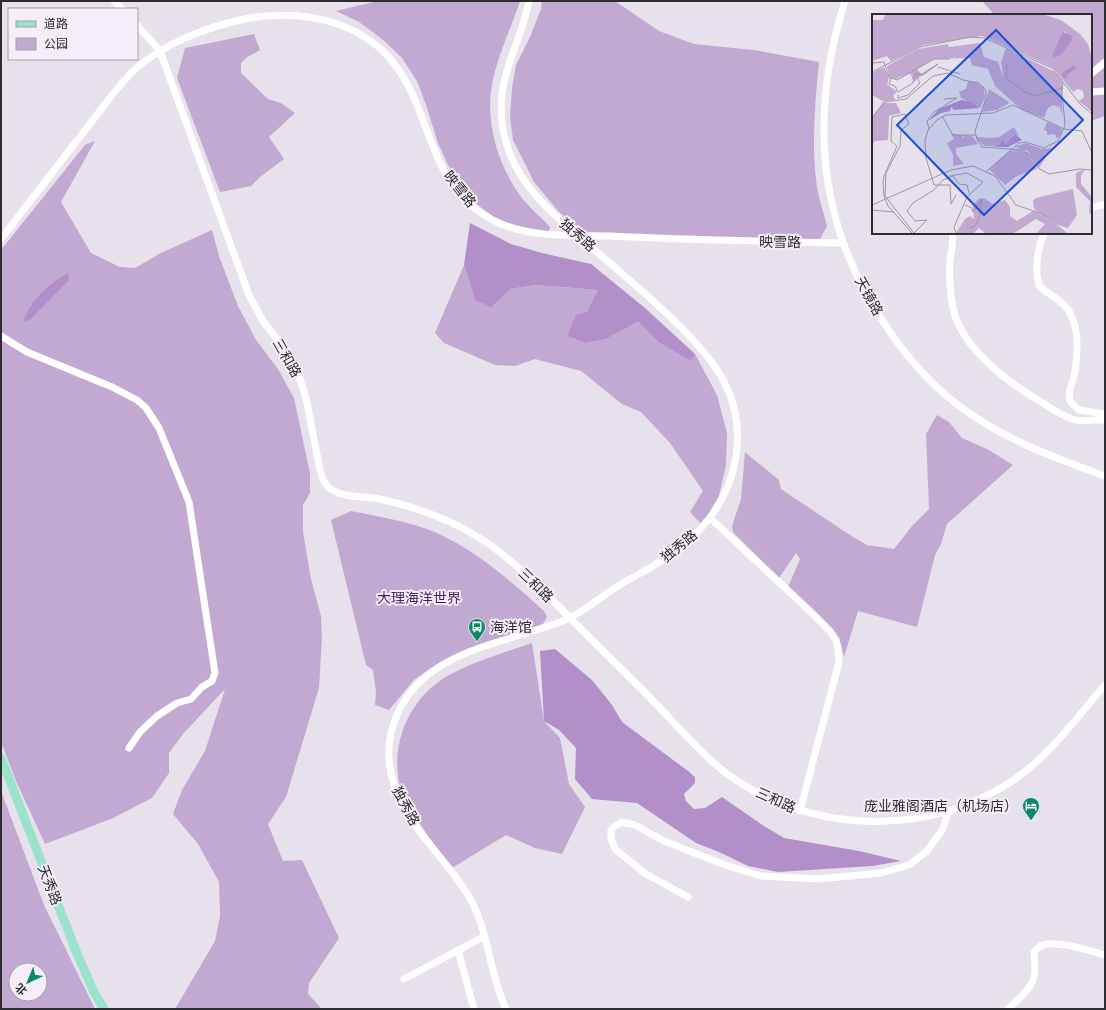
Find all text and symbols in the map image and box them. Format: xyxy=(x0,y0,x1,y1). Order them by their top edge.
legend xyxy=(8,8,138,60)
inset map xyxy=(872,14,1092,234)
text: 道路 xyxy=(44,17,68,31)
text: 公园 xyxy=(44,37,68,51)
street label: 映雪路 xyxy=(441,168,479,210)
street label: 独秀路 xyxy=(557,215,599,255)
street label: 映雪路 xyxy=(759,234,801,250)
street label: 天镜路 xyxy=(852,274,886,318)
street label: 三和路 xyxy=(270,336,304,380)
street label: 独秀路 xyxy=(658,527,700,565)
street label: 三和路 xyxy=(515,565,557,605)
park label: 大理海洋世界 xyxy=(377,590,461,606)
bus stop icon: 海洋馆 xyxy=(467,617,487,642)
place label: 海洋馆 xyxy=(490,619,532,635)
street label: 独秀路 xyxy=(389,784,423,828)
street label: 三和路 xyxy=(754,784,798,816)
hotel icon: 庞业雅阁酒店（机场店） xyxy=(1021,796,1041,821)
place label: 庞业雅阁酒店（机场店） xyxy=(864,798,1018,814)
street label: 天秀路 xyxy=(35,863,65,907)
north arrow xyxy=(8,962,48,1002)
text: 北 xyxy=(13,980,30,997)

